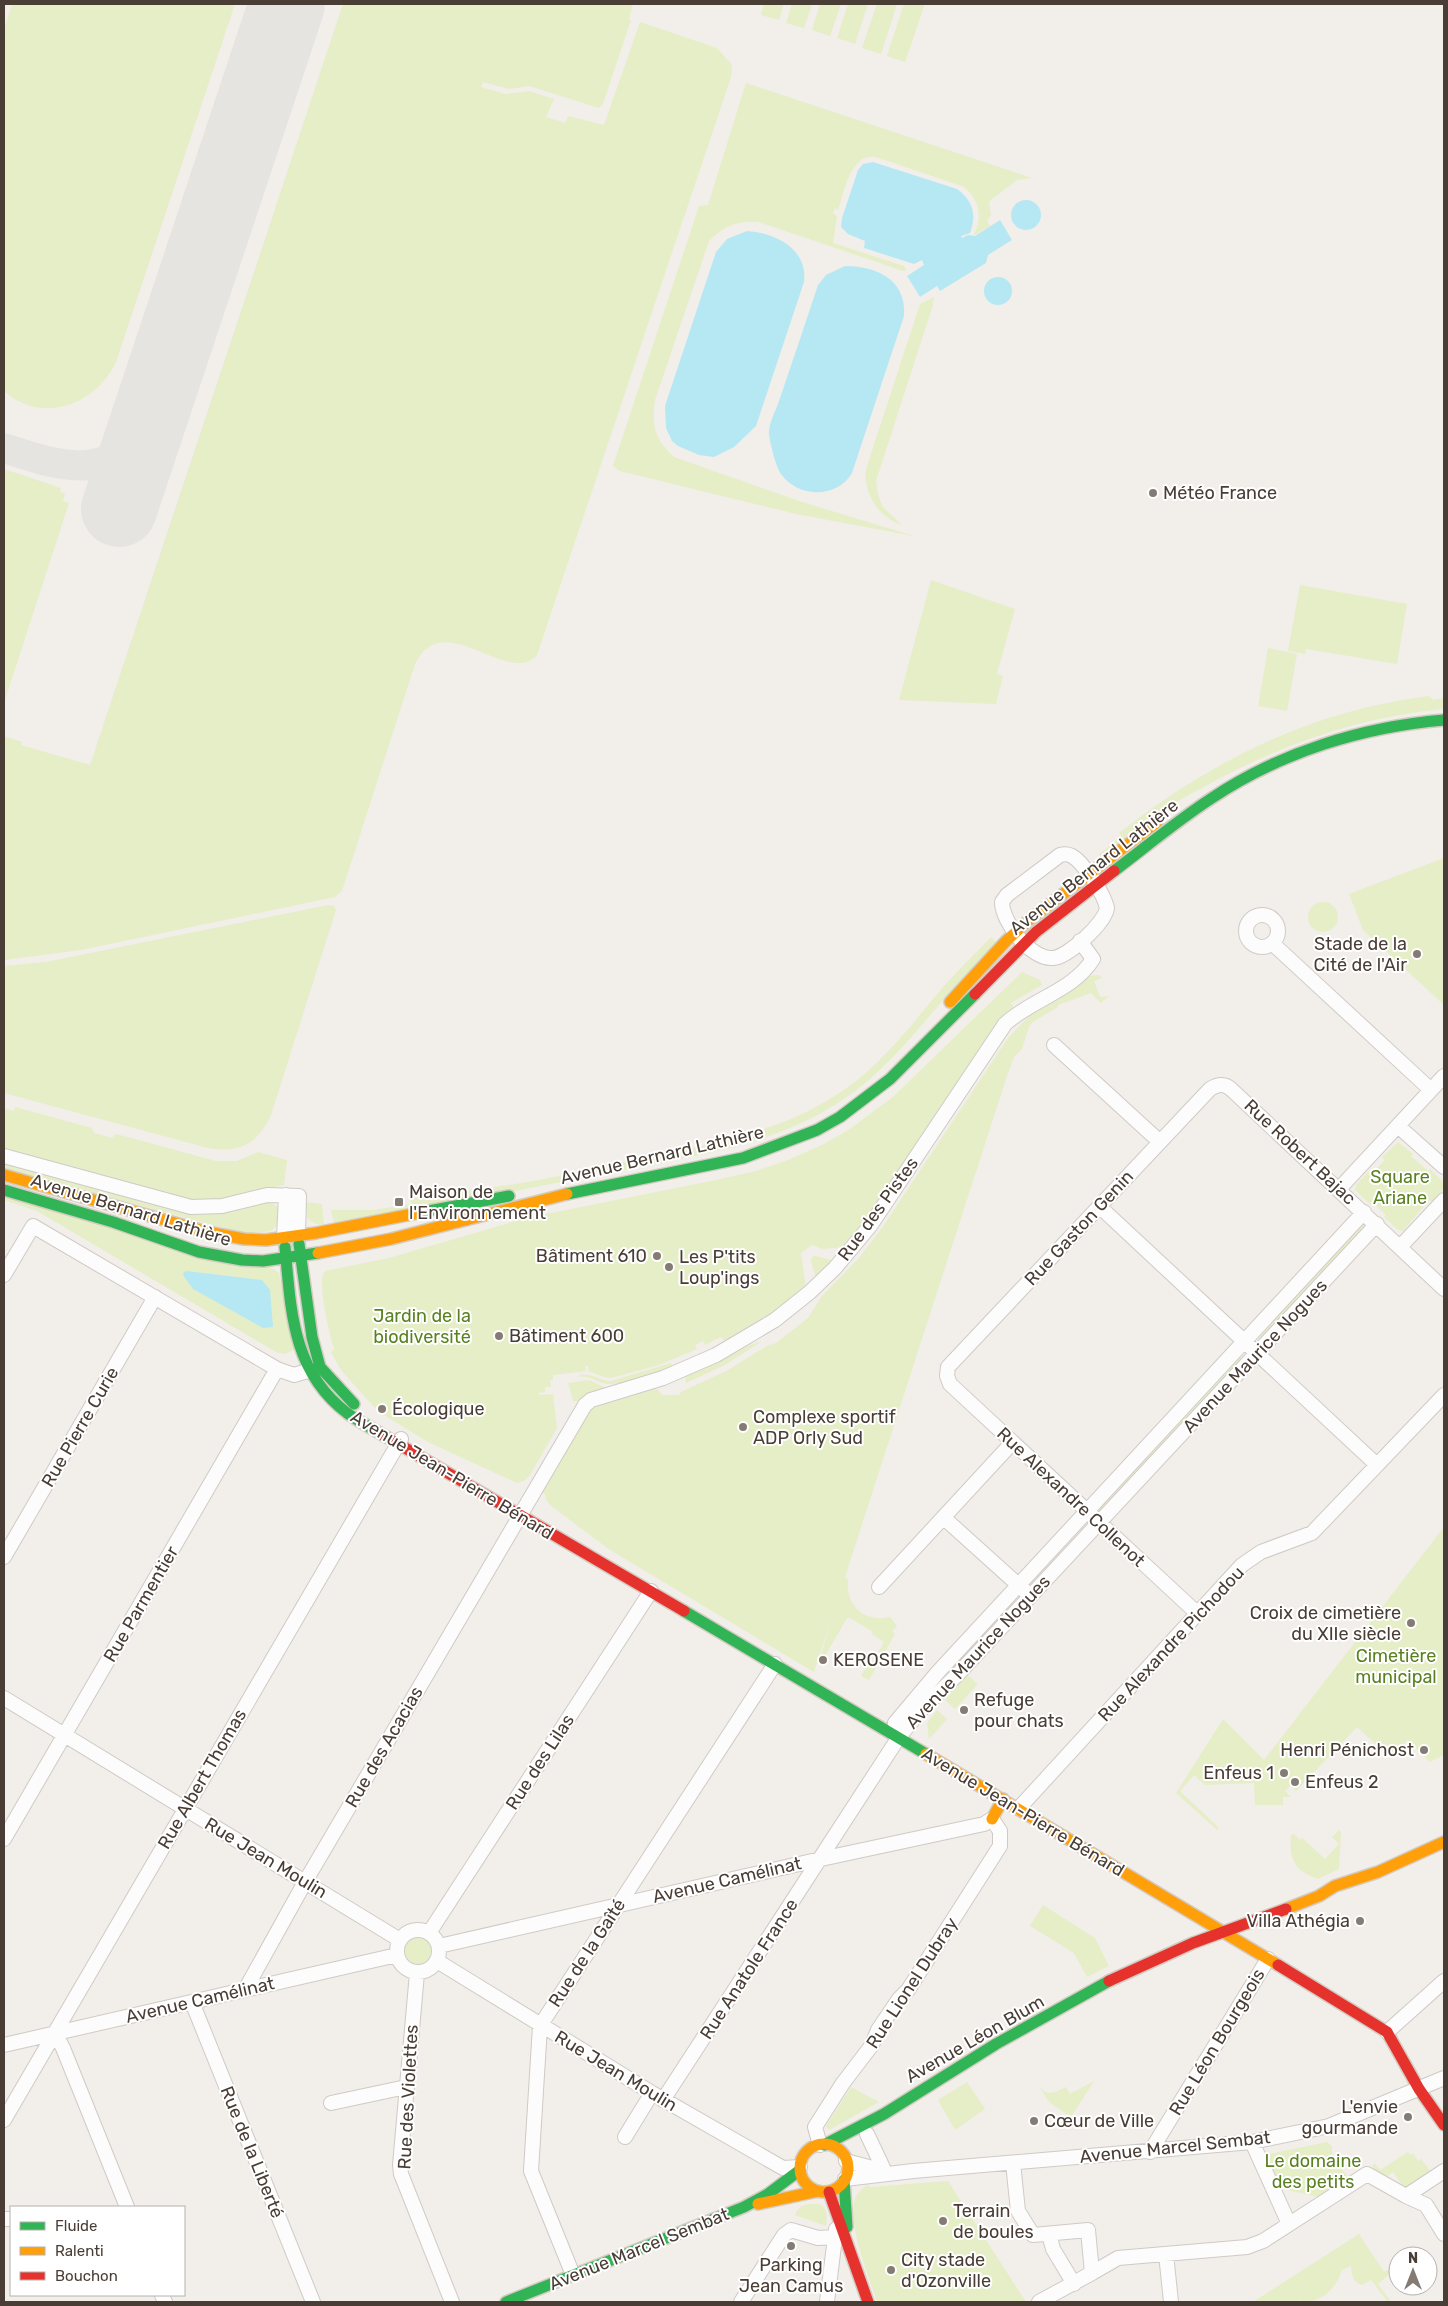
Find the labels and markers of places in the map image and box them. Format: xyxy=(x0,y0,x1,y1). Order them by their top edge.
place label: Météo France xyxy=(1163,482,1277,504)
marker: Météo France xyxy=(1147,487,1159,499)
place label: Stade de la Cité de l'Air xyxy=(1314,933,1407,976)
marker: Stade de la Cité de l'Air xyxy=(1411,948,1423,960)
place label: Maison de l'Environnement xyxy=(409,1181,546,1224)
marker: Maison de l'Environnement xyxy=(393,1196,405,1208)
place label: Bâtiment 610 xyxy=(536,1245,647,1267)
place label: Les P'tits Loup'ings xyxy=(679,1246,759,1289)
marker: Bâtiment 610 xyxy=(651,1250,663,1262)
marker: Les P'tits Loup'ings xyxy=(663,1261,675,1273)
place label: Bâtiment 600 xyxy=(509,1325,624,1347)
marker: Bâtiment 600 xyxy=(493,1330,505,1342)
place label: Écologique xyxy=(392,1398,485,1420)
marker: Écologique xyxy=(376,1403,388,1415)
place label: Complexe sportif ADP Orly Sud xyxy=(753,1406,896,1449)
marker: Complexe sportif ADP Orly Sud xyxy=(737,1421,749,1433)
place label: Croix de cimetière du XIIe siècle xyxy=(1250,1602,1401,1645)
marker: Croix de cimetière du XIIe siècle xyxy=(1405,1617,1417,1629)
place label: KEROSENE xyxy=(833,1649,924,1671)
marker: KEROSENE xyxy=(817,1654,829,1666)
place label: Refuge pour chats xyxy=(974,1689,1064,1732)
marker: Refuge pour chats xyxy=(958,1704,970,1716)
place label: Henri Pénichost xyxy=(1280,1739,1414,1761)
marker: Henri Pénichost xyxy=(1418,1744,1430,1756)
place label: Enfeus 1 xyxy=(1203,1762,1274,1784)
marker: Enfeus 1 xyxy=(1278,1767,1290,1779)
place label: Enfeus 2 xyxy=(1305,1771,1379,1793)
marker: Enfeus 2 xyxy=(1289,1776,1301,1788)
place label: Villa Athégia xyxy=(1247,1910,1350,1932)
marker: Villa Athégia xyxy=(1354,1915,1366,1927)
place label: L'envie gourmande xyxy=(1302,2096,1398,2139)
place label: Cœur de Ville xyxy=(1044,2110,1154,2132)
marker: L'envie gourmande xyxy=(1402,2111,1414,2123)
marker: Cœur de Ville xyxy=(1028,2115,1040,2127)
place label: Terrain de boules xyxy=(953,2200,1034,2243)
marker: Terrain de boules xyxy=(937,2215,949,2227)
marker: Parking Jean Camus xyxy=(785,2240,797,2252)
place label: City stade d'Ozonville xyxy=(901,2249,991,2292)
place label: Parking Jean Camus xyxy=(739,2254,843,2297)
marker: City stade d'Ozonville xyxy=(885,2264,897,2276)

